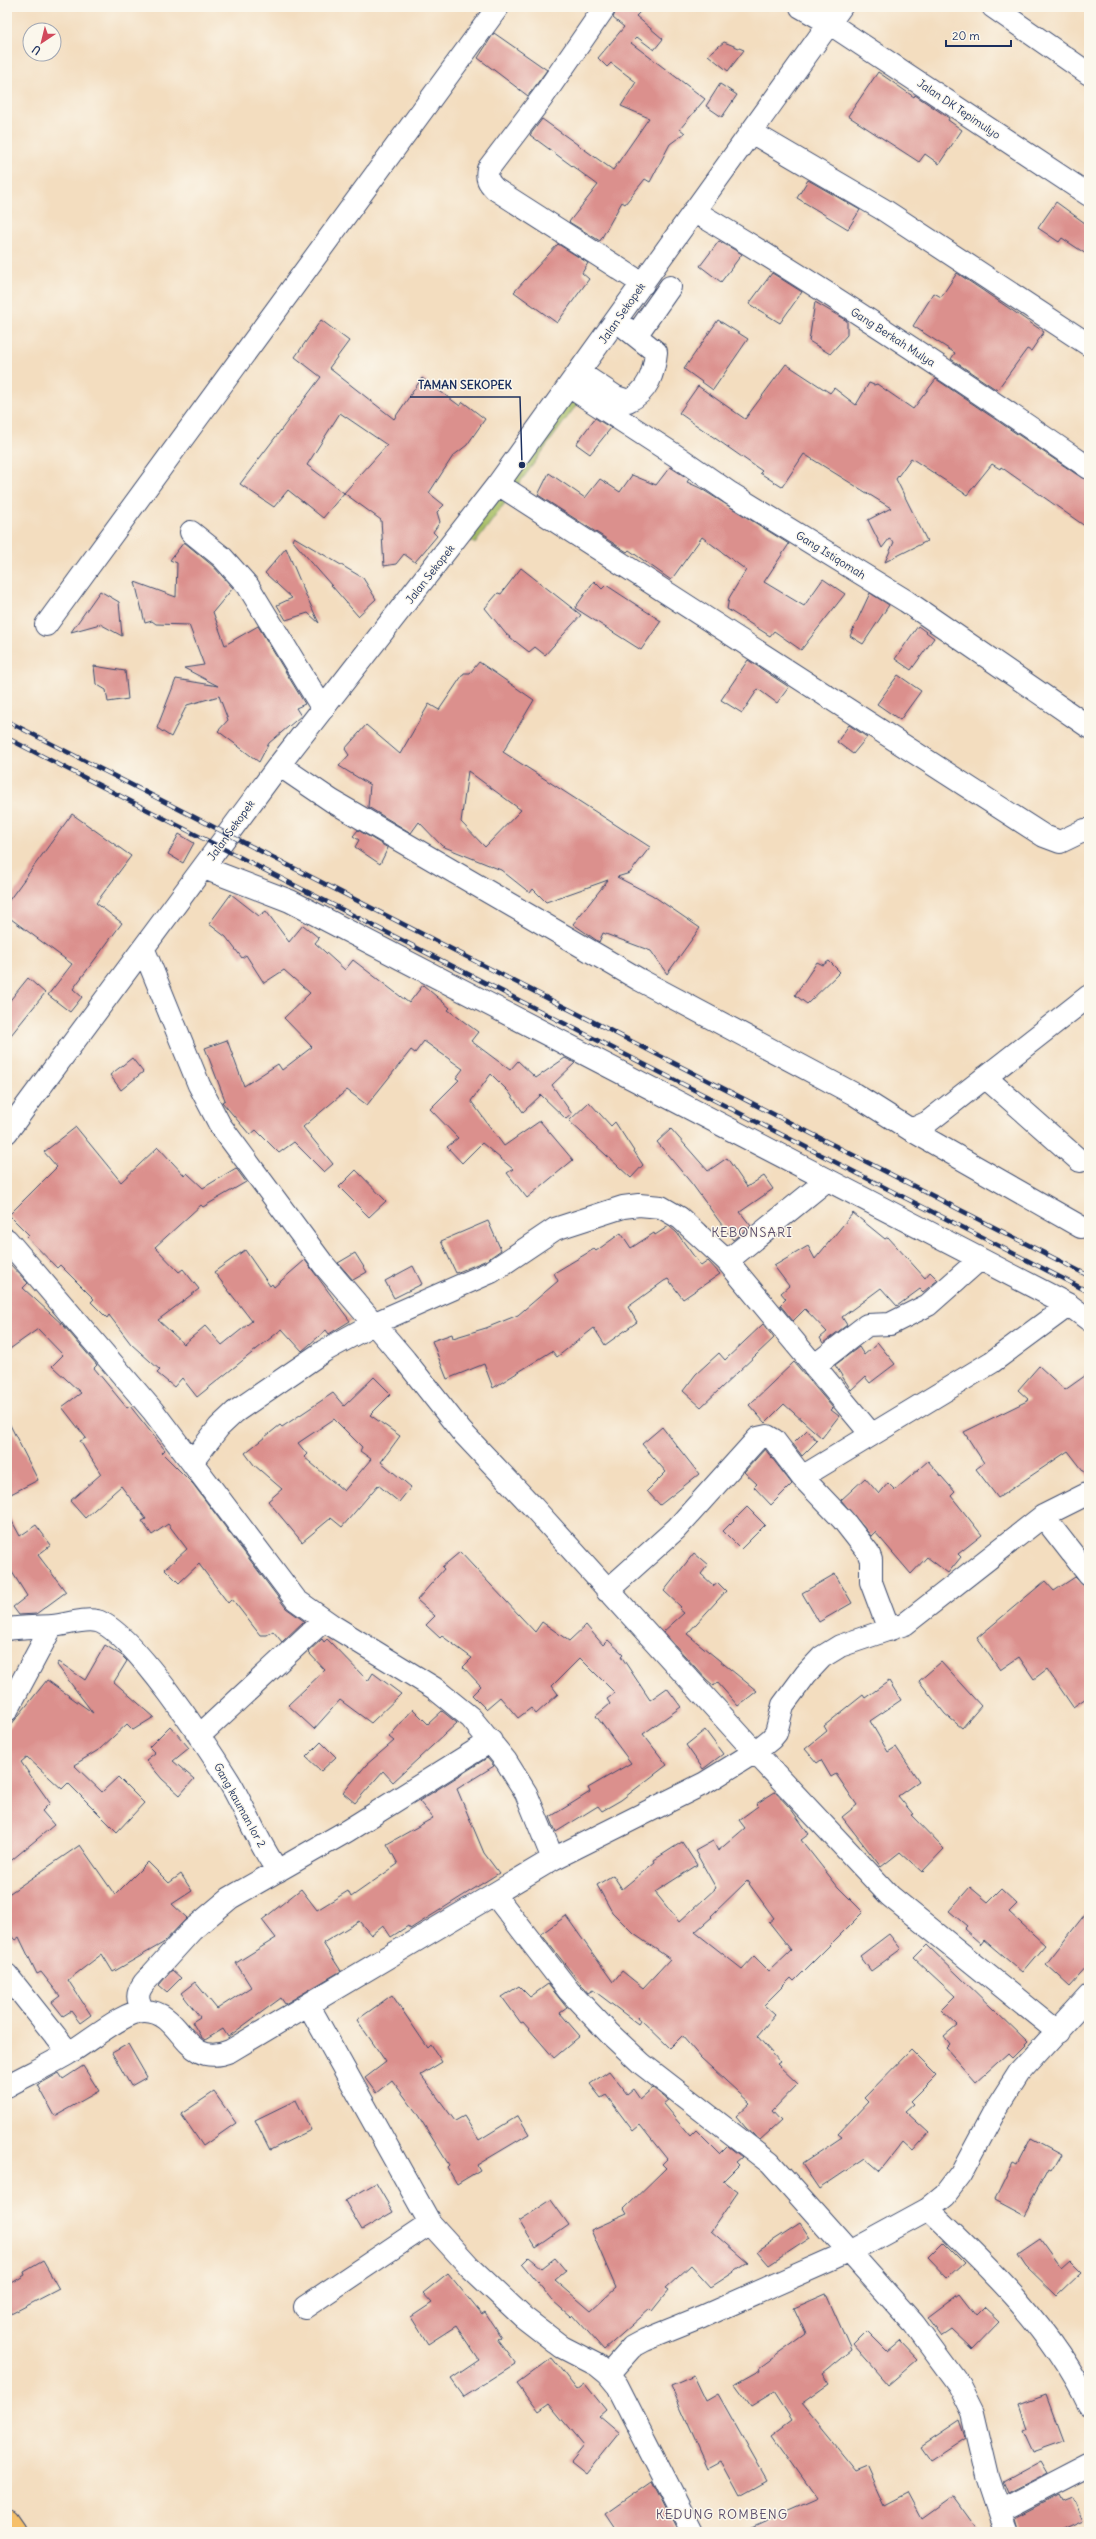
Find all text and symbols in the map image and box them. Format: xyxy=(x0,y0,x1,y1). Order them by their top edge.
north arrow xyxy=(22,22,62,62)
scale bar xyxy=(946,22,1011,48)
text: 20 m xyxy=(952,28,980,43)
text: U xyxy=(29,42,43,58)
street label: Jalan DK Tepimulyo xyxy=(915,76,1003,142)
street label: Jalan Sekopek xyxy=(596,280,648,346)
street label: Gang Berkah Mulya xyxy=(848,304,938,370)
callout: TAMAN SEKOPEK xyxy=(410,373,520,397)
text: TAMAN SEKOPEK xyxy=(418,377,513,392)
street label: Gang Istiqomah xyxy=(793,528,869,582)
street label: Jalan Sekopek xyxy=(403,541,458,606)
street label: Jalan Sekopek xyxy=(204,797,258,863)
district label: KEBONSARI xyxy=(711,1224,793,1241)
street label: Gang kauman lor 2 xyxy=(211,1760,269,1850)
district label: KEDUNG ROMBENG xyxy=(656,2506,788,2523)

